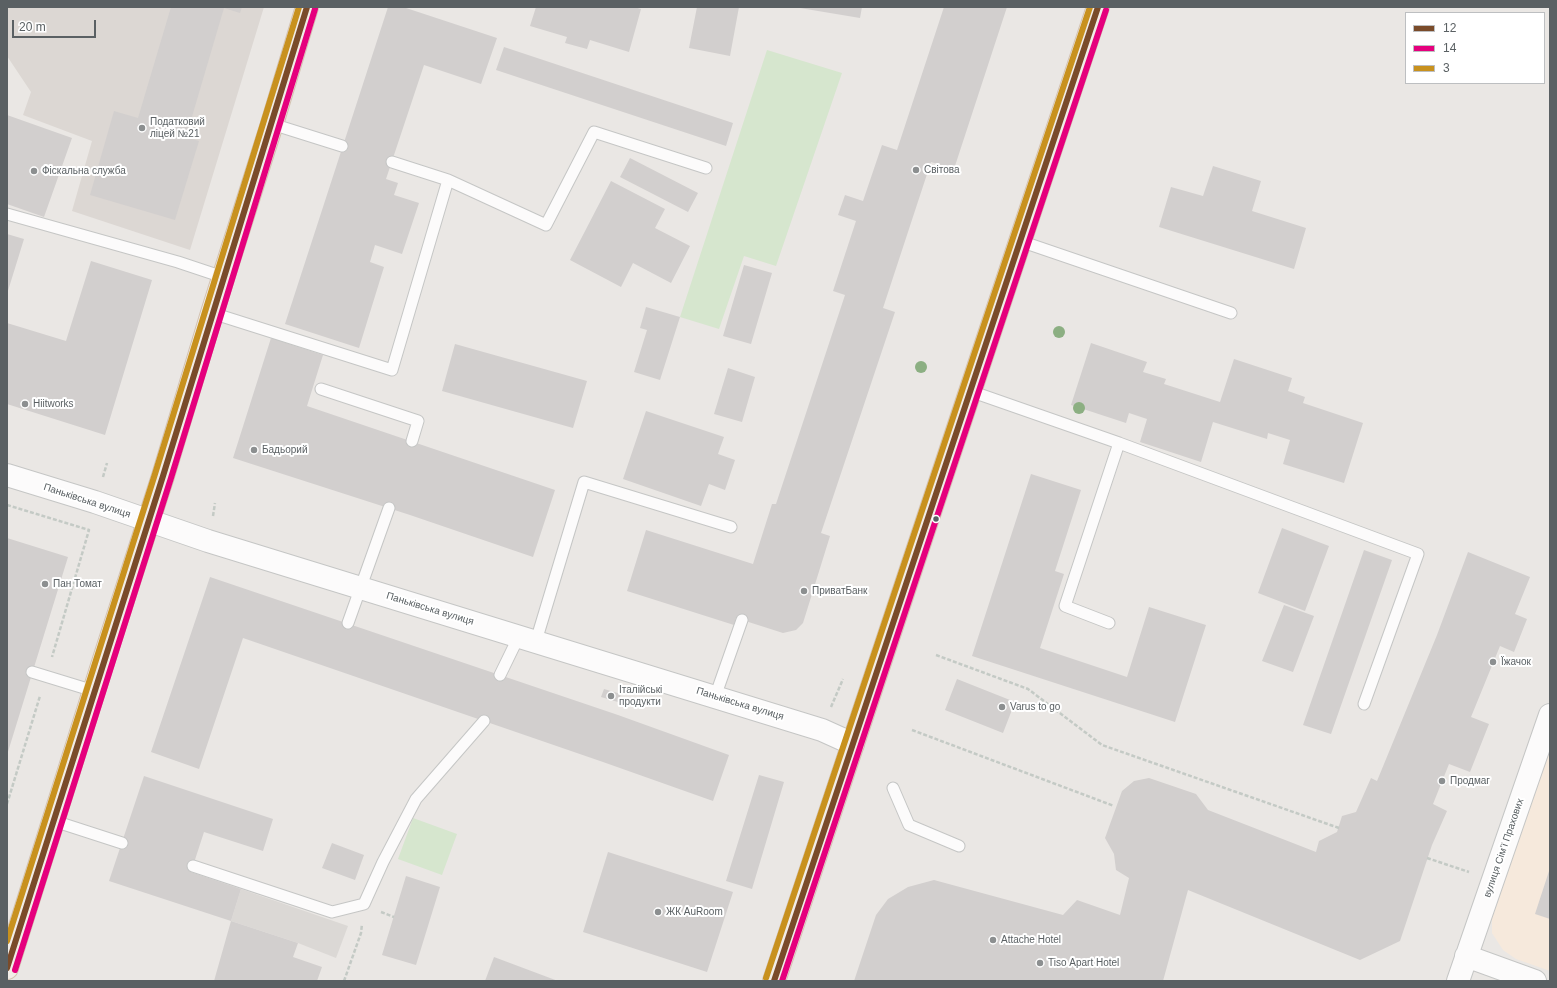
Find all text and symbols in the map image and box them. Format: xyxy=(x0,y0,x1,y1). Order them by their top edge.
scale bar xyxy=(14,12,98,38)
legend xyxy=(1405,12,1545,84)
text: 20 m xyxy=(19,20,46,34)
text: 12 xyxy=(1443,21,1456,35)
text: 14 xyxy=(1443,41,1456,55)
text: 3 xyxy=(1443,61,1450,75)
place label: Податковий ліцей №21 xyxy=(150,116,205,140)
marker: Податковий ліцей №21 xyxy=(137,123,147,133)
place label: Світова xyxy=(924,164,960,176)
place label: Фіскальна служба xyxy=(42,165,126,177)
marker: Світова xyxy=(911,165,921,175)
marker: Фіскальна служба xyxy=(29,166,39,176)
place label: Hiitworks xyxy=(33,398,74,410)
marker: Hiitworks xyxy=(20,399,30,409)
place label: Бадьорий xyxy=(262,444,307,456)
marker: Бадьорий xyxy=(249,445,259,455)
street label: Паньківська вулиця xyxy=(42,481,132,521)
unlabelled marker xyxy=(931,514,941,524)
place label: Пан Томат xyxy=(53,578,102,590)
marker: Пан Томат xyxy=(40,579,50,589)
place label: ПриватБанк xyxy=(812,585,867,597)
marker: ПриватБанк xyxy=(799,586,809,596)
street label: Паньківська вулиця xyxy=(385,590,475,628)
place label: Їжачок xyxy=(1501,656,1531,668)
marker: Їжачок xyxy=(1488,657,1498,667)
place label: Італійські продукти xyxy=(619,684,662,708)
street label: Паньківська вулиця xyxy=(695,685,785,723)
marker: Італійські продукти xyxy=(606,691,616,701)
place label: Varus to go xyxy=(1010,701,1060,713)
marker: Varus to go xyxy=(997,702,1007,712)
place label: Продмаг xyxy=(1450,775,1490,787)
marker: Продмаг xyxy=(1437,776,1447,786)
street label: вулиця Сімʼї Прахових xyxy=(1481,797,1527,899)
place label: ЖК AuRoom xyxy=(666,906,723,918)
marker: ЖК AuRoom xyxy=(653,907,663,917)
place label: Attache Hotel xyxy=(1001,934,1061,946)
marker: Attache Hotel xyxy=(988,935,998,945)
place label: Tiso Apart Hotel xyxy=(1048,957,1119,969)
marker: Tiso Apart Hotel xyxy=(1035,958,1045,968)

